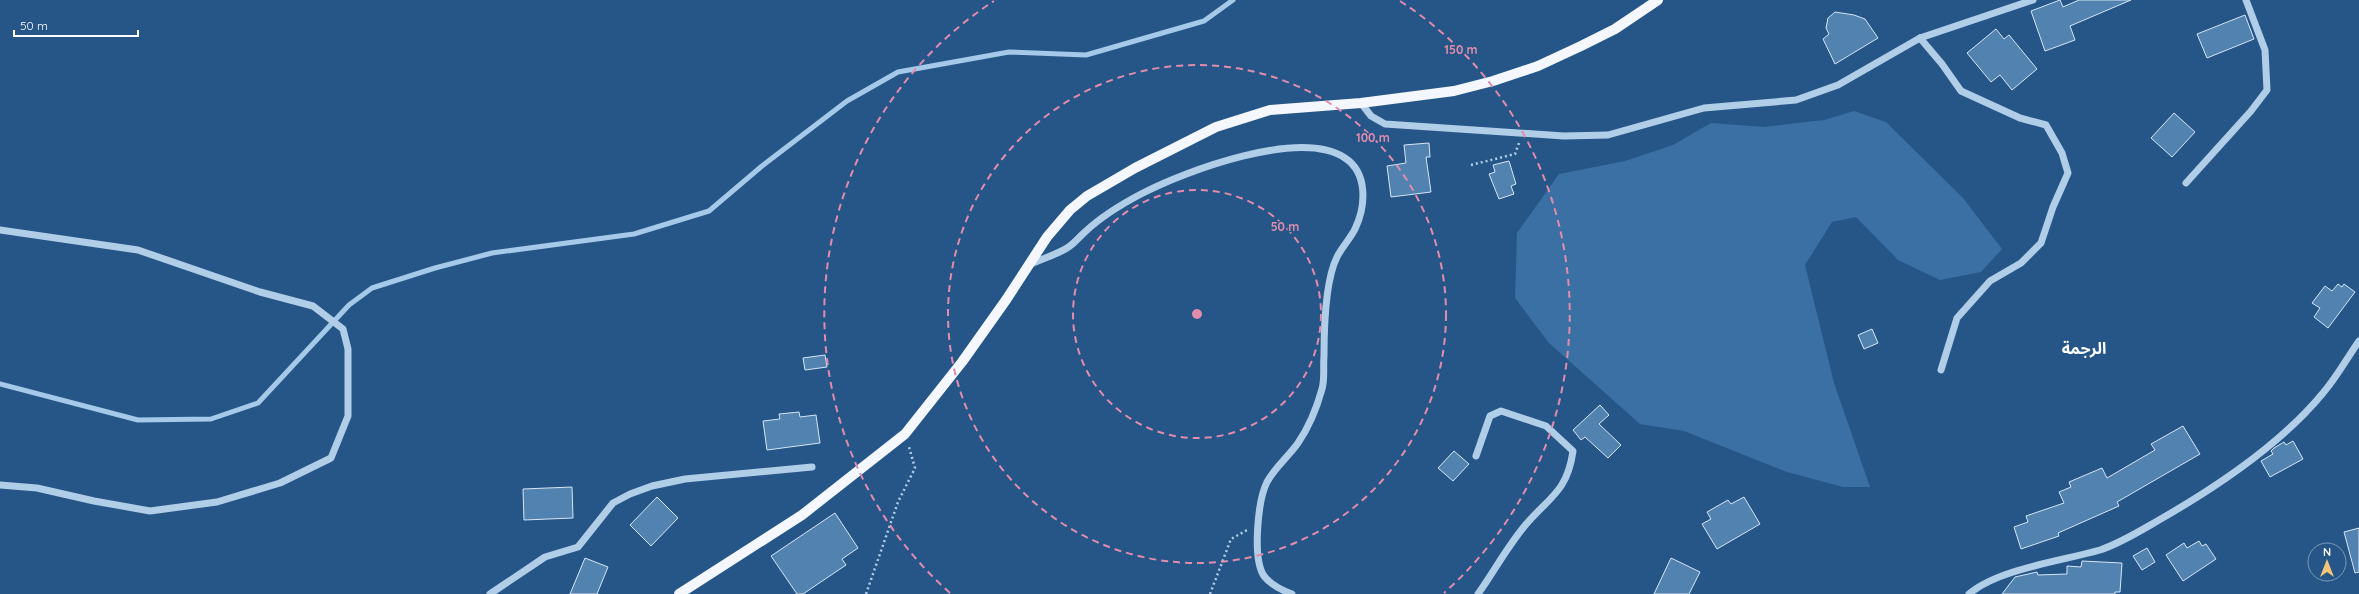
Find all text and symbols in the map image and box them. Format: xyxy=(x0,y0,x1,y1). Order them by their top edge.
scale bar xyxy=(14,12,138,38)
text: 50 m xyxy=(20,18,48,33)
text: 150 m xyxy=(1444,42,1478,57)
text: 100 m xyxy=(1356,130,1390,145)
text: 50 m xyxy=(1271,219,1299,234)
centre of rings xyxy=(1190,307,1204,321)
district label: الرجمة xyxy=(2062,338,2106,358)
north arrow xyxy=(2307,542,2347,582)
text: N xyxy=(2323,545,2331,559)

